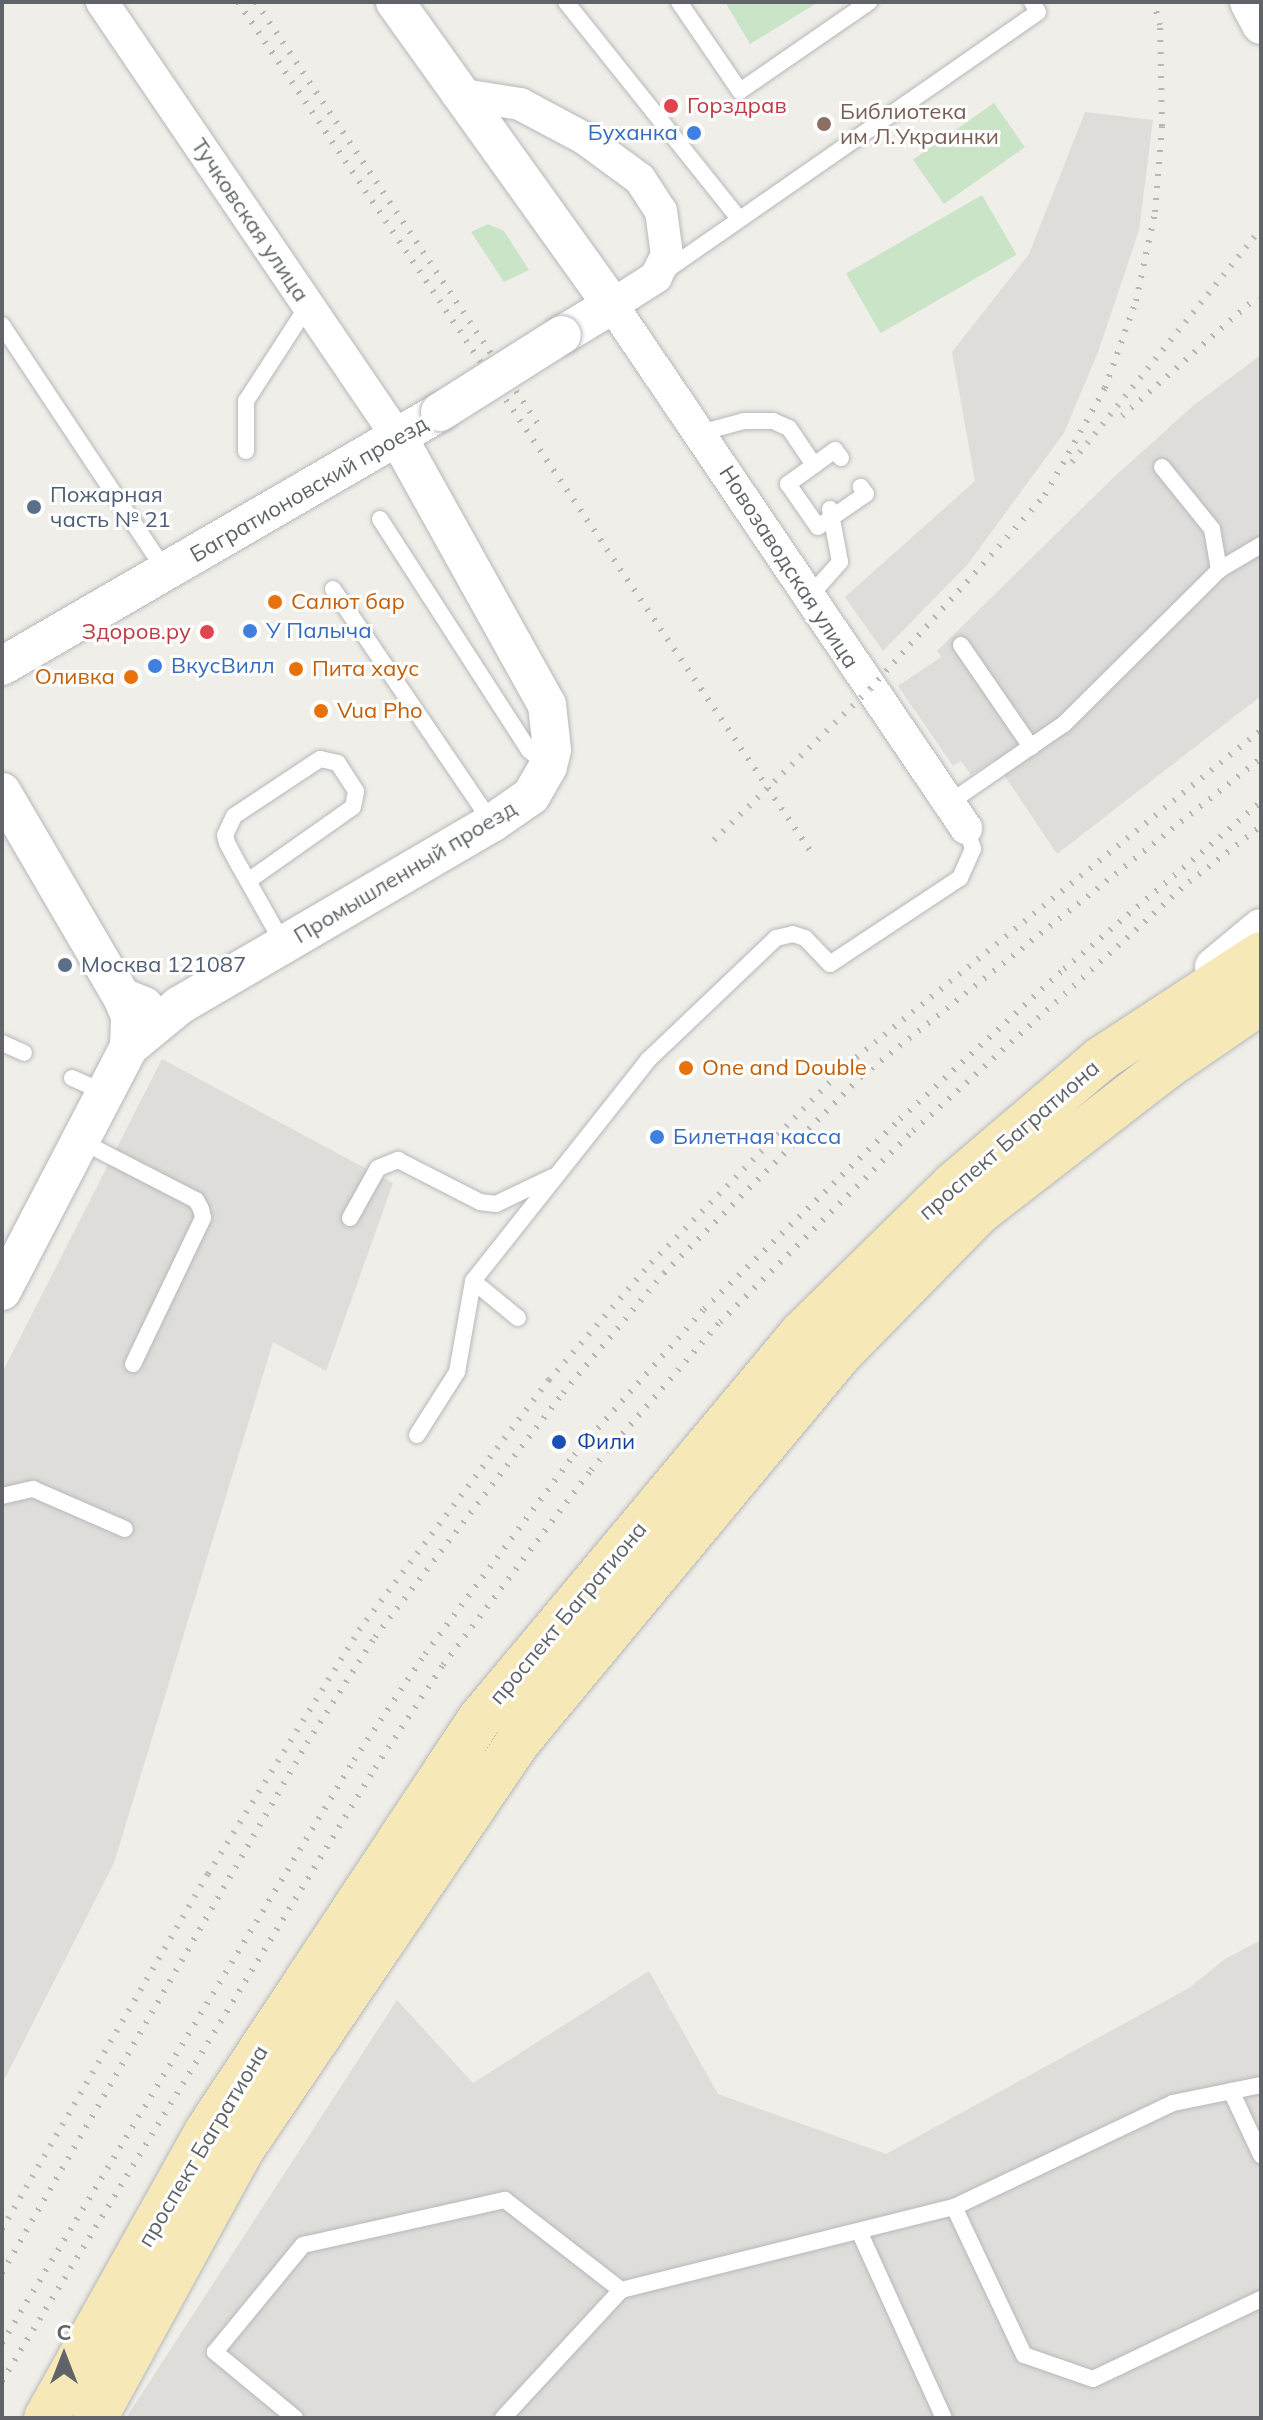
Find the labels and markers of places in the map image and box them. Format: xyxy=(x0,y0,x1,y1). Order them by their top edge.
place label: Горздрав xyxy=(687,93,787,119)
marker: Горздрав xyxy=(662,97,680,115)
place label: Библиотека им Л.Украинки xyxy=(840,98,999,150)
marker: Библиотека им Л.Украинки xyxy=(815,115,833,133)
place label: Буханка xyxy=(588,120,678,146)
marker: Буханка xyxy=(685,124,703,142)
place label: Пожарная часть № 21 xyxy=(50,481,171,532)
marker: Пожарная часть № 21 xyxy=(25,498,43,516)
place label: Салют бар xyxy=(291,589,405,615)
marker: Салют бар xyxy=(266,593,284,611)
place label: У Палыча xyxy=(266,618,372,644)
place label: Здоров.ру xyxy=(82,619,191,645)
marker: У Палыча xyxy=(241,622,259,640)
marker: Здоров.ру xyxy=(198,623,216,641)
place label: ВкусВилл xyxy=(171,653,275,679)
place label: Пита хаус xyxy=(312,656,419,682)
marker: ВкусВилл xyxy=(146,657,164,675)
marker: Пита хаус xyxy=(287,660,305,678)
place label: Оливка xyxy=(35,664,115,690)
marker: Оливка xyxy=(122,668,140,686)
place label: Vua Pho xyxy=(337,698,423,724)
marker: Vua Pho xyxy=(312,702,330,720)
place label: Москва 121087 xyxy=(81,952,246,978)
marker: Москва 121087 xyxy=(56,956,74,974)
place label: One and Double xyxy=(702,1055,867,1081)
marker: One and Double xyxy=(677,1059,695,1077)
place label: Билетная касса xyxy=(673,1124,841,1150)
marker: Билетная касса xyxy=(648,1128,666,1146)
place label: Фили xyxy=(577,1429,635,1455)
marker: Фили xyxy=(548,1431,570,1453)

